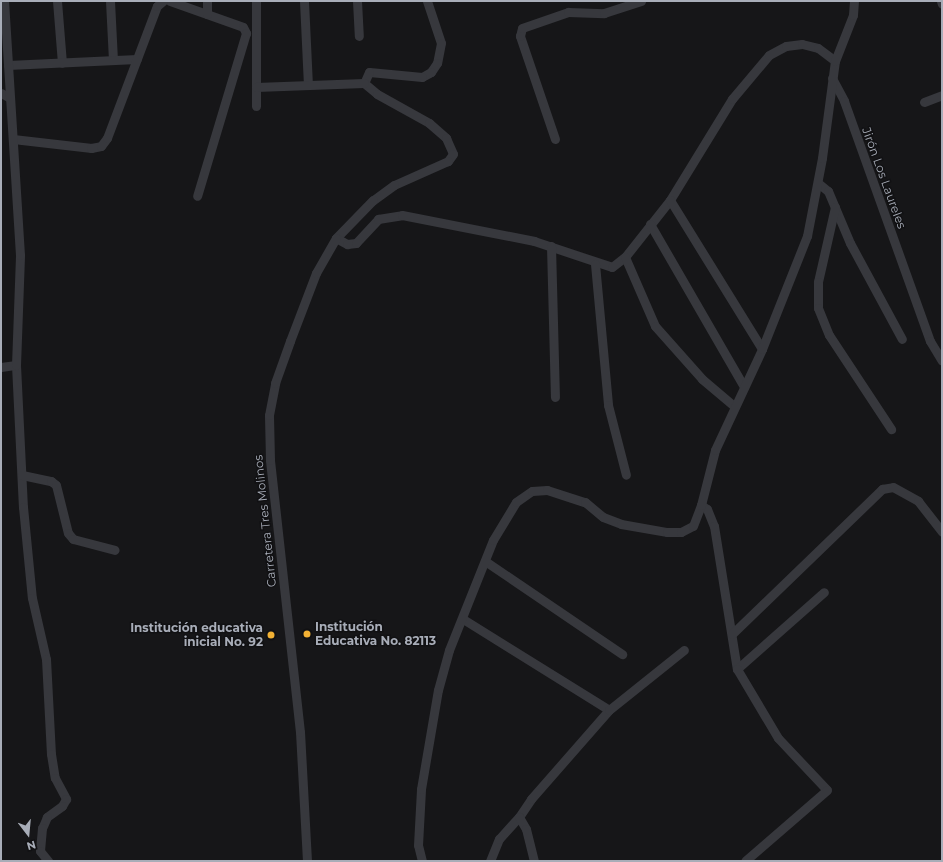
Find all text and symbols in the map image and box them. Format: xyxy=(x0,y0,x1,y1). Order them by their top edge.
street label: Jirón Los Laureles xyxy=(859,125,909,231)
street label: Carretera Tres Molinos xyxy=(251,454,279,588)
place label: Institución Educativa No. 82113 xyxy=(315,620,436,648)
place label: Institución educativa inicial No. 92 xyxy=(130,621,263,649)
marker: Institución Educativa No. 82113 xyxy=(302,629,312,639)
marker: Institución educativa inicial No. 92 xyxy=(266,630,276,640)
north arrow xyxy=(8,814,48,854)
text: N xyxy=(25,838,38,853)

